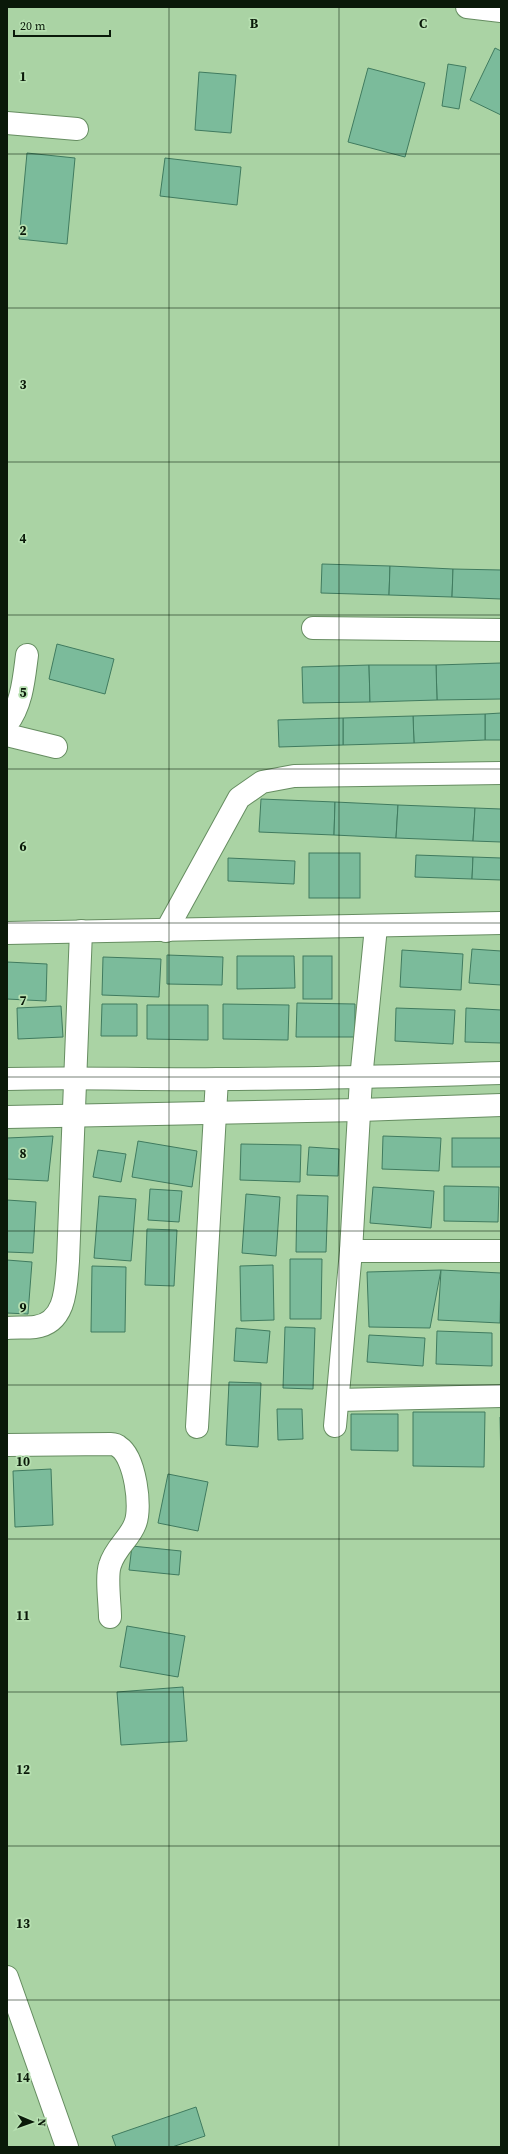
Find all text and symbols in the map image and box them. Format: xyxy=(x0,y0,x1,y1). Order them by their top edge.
scale bar xyxy=(14,12,110,38)
text: B xyxy=(250,15,259,32)
text: C xyxy=(419,15,427,32)
text: 20 m xyxy=(20,18,46,34)
text: 1 xyxy=(19,68,27,85)
text: 2 xyxy=(19,222,27,239)
text: 3 xyxy=(19,376,27,393)
text: 4 xyxy=(19,530,27,547)
text: 5 xyxy=(19,684,27,701)
text: 6 xyxy=(19,838,27,855)
text: 7 xyxy=(19,992,27,1009)
text: 8 xyxy=(19,1145,27,1162)
text: 9 xyxy=(19,1299,27,1316)
text: 10 xyxy=(16,1453,30,1470)
text: 11 xyxy=(16,1607,30,1624)
text: 12 xyxy=(16,1761,30,1778)
text: 13 xyxy=(16,1915,30,1932)
text: 14 xyxy=(16,2069,30,2086)
north arrow xyxy=(12,2102,52,2142)
text: N xyxy=(34,2118,49,2127)

